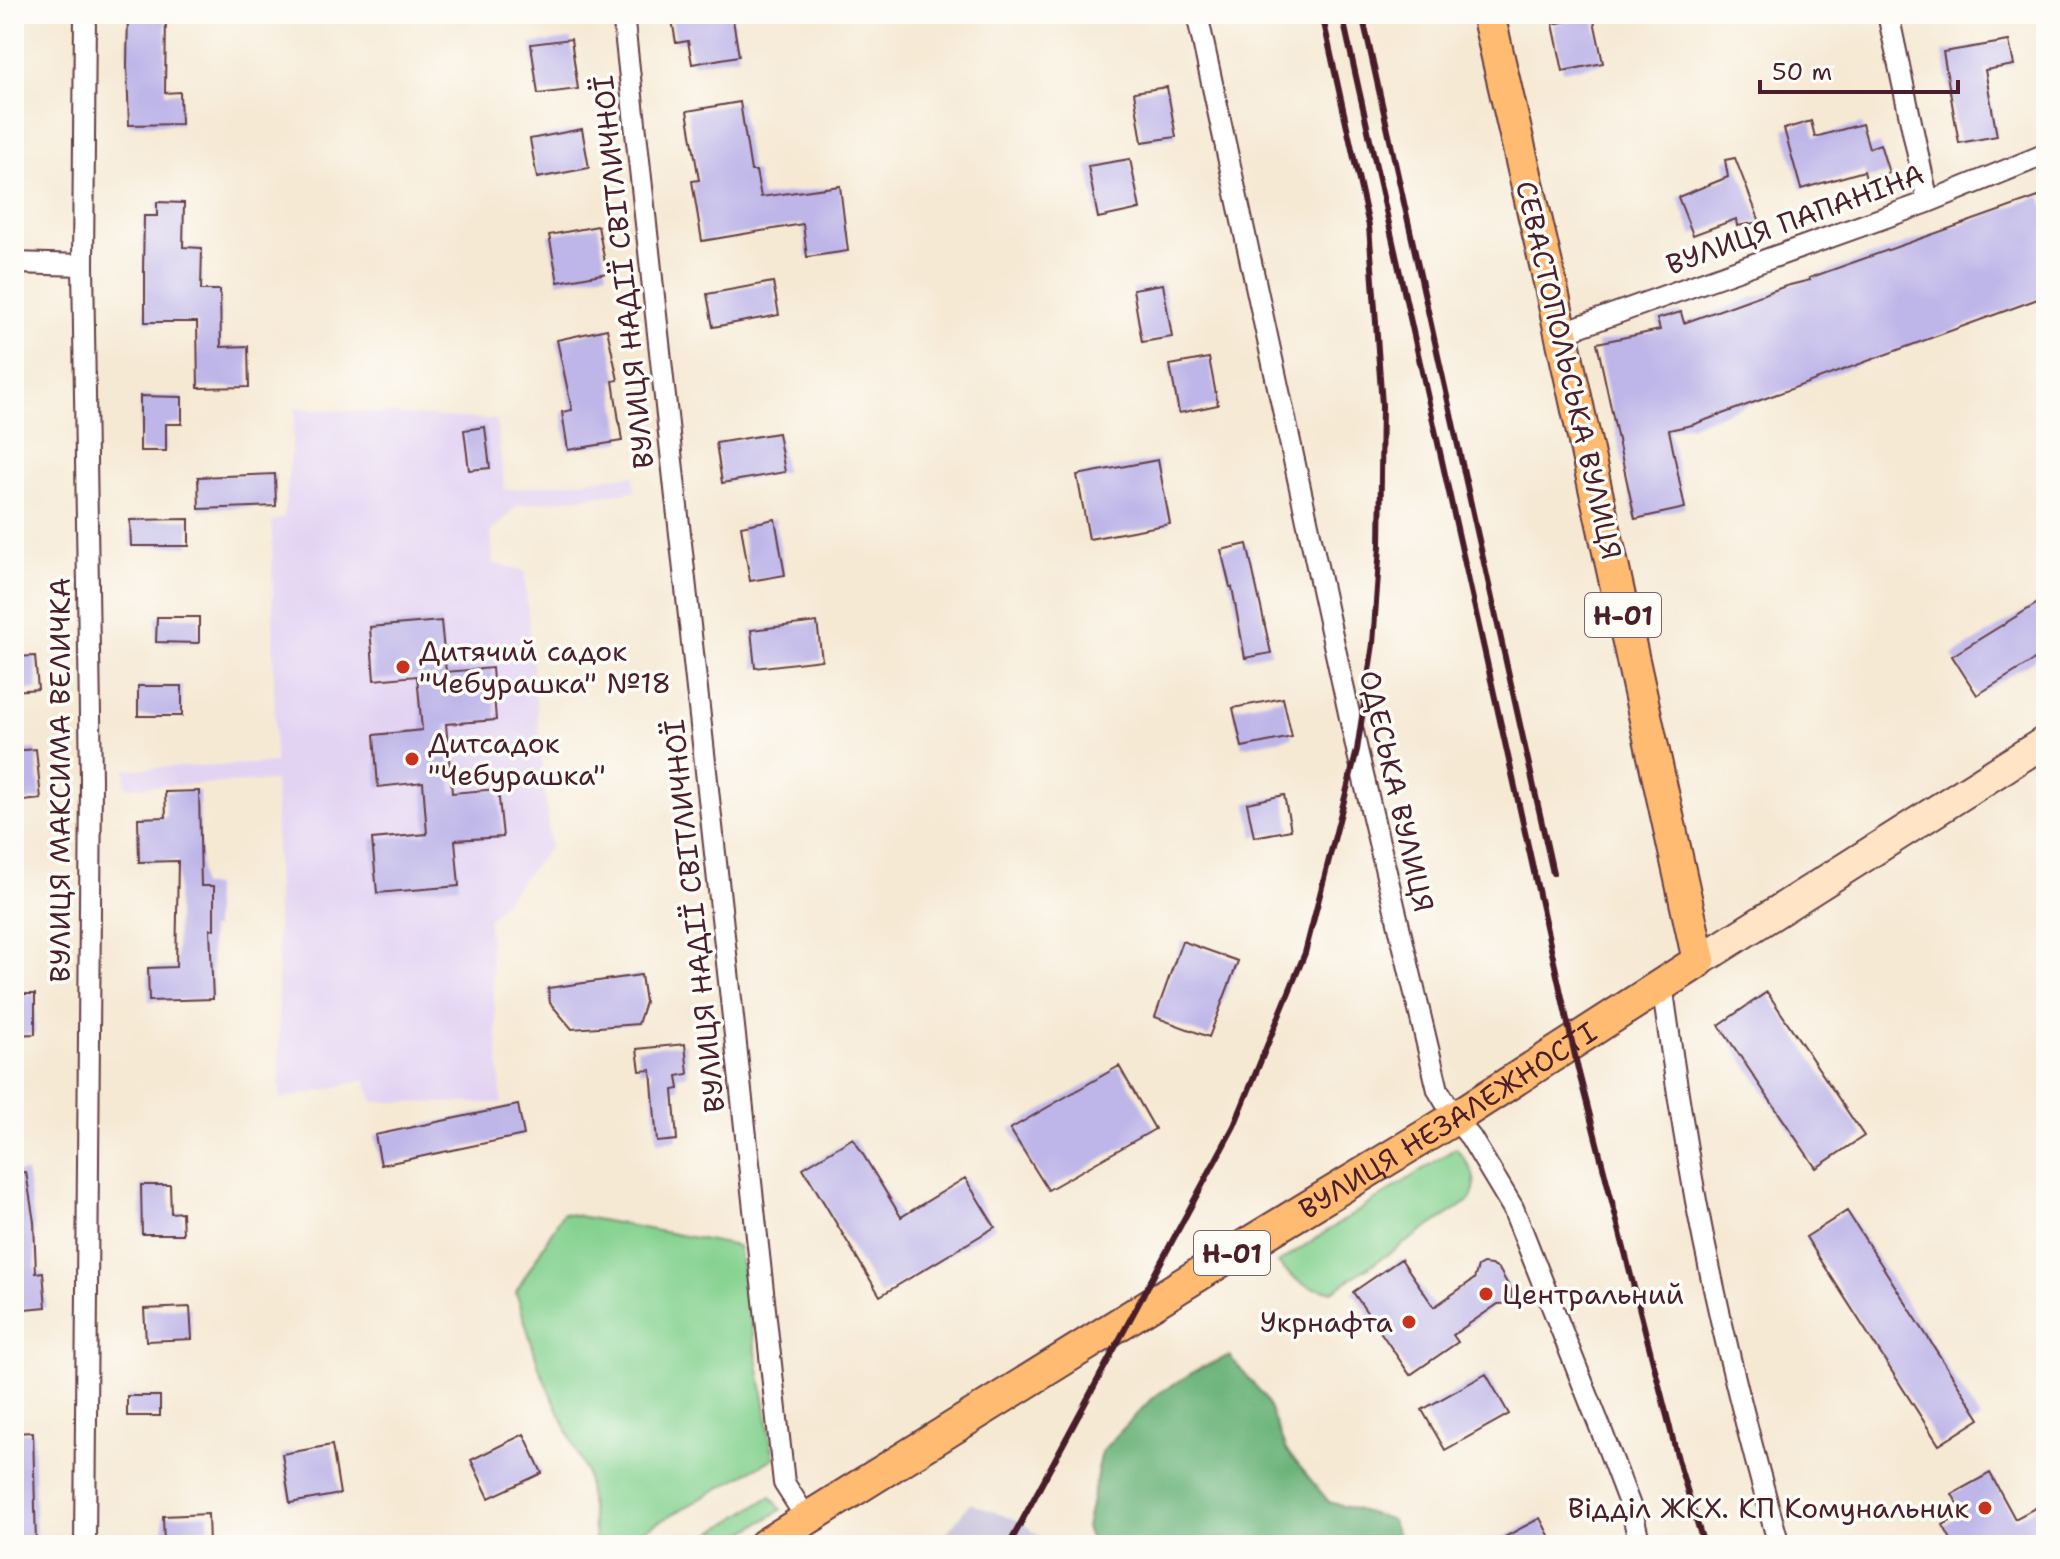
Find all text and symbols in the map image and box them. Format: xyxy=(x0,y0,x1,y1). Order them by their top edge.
scale bar xyxy=(1760,44,1958,94)
text: 50 m xyxy=(1772,56,1832,88)
street label: ВУЛИЦЯ НАДІЇ СВІТЛИЧНОЇ xyxy=(583,73,663,471)
street label: ВУЛИЦЯ ПАПАНІНА xyxy=(1661,155,1929,283)
street label: СЕВАСТОПОЛЬСЬКА ВУЛИЦЯ xyxy=(1507,177,1631,563)
street label: ВУЛИЦЯ МАКСИМА ВЕЛИЧКА xyxy=(41,578,79,982)
road number: Н-01 xyxy=(1585,593,1661,637)
place label: Дитячий садок "Чебурашка" №18 xyxy=(419,632,671,702)
marker: Дитячий садок "Чебурашка" №18 xyxy=(394,658,412,676)
street label: ОДЕСЬКА ВУЛИЦЯ xyxy=(1351,666,1443,916)
street label: ВУЛИЦЯ НАДІЇ СВІТЛИЧНОЇ xyxy=(654,717,734,1115)
place label: Дитсадок "Чебурашка" xyxy=(428,724,606,794)
marker: Дитсадок "Чебурашка" xyxy=(403,750,421,768)
street label: ВУЛИЦЯ НЕЗАЛЕЖНОСТІ xyxy=(1292,1013,1604,1228)
road number: Н-01 xyxy=(1194,1231,1270,1275)
place label: Центральний xyxy=(1502,1275,1684,1313)
marker: Центральний xyxy=(1477,1285,1495,1303)
place label: Укрнафта xyxy=(1260,1303,1393,1341)
marker: Укрнафта xyxy=(1400,1313,1418,1331)
place label: Відділ ЖКХ. КП Комунальник xyxy=(1568,1489,1969,1527)
marker: Відділ ЖКХ. КП Комунальник xyxy=(1976,1499,1994,1517)

